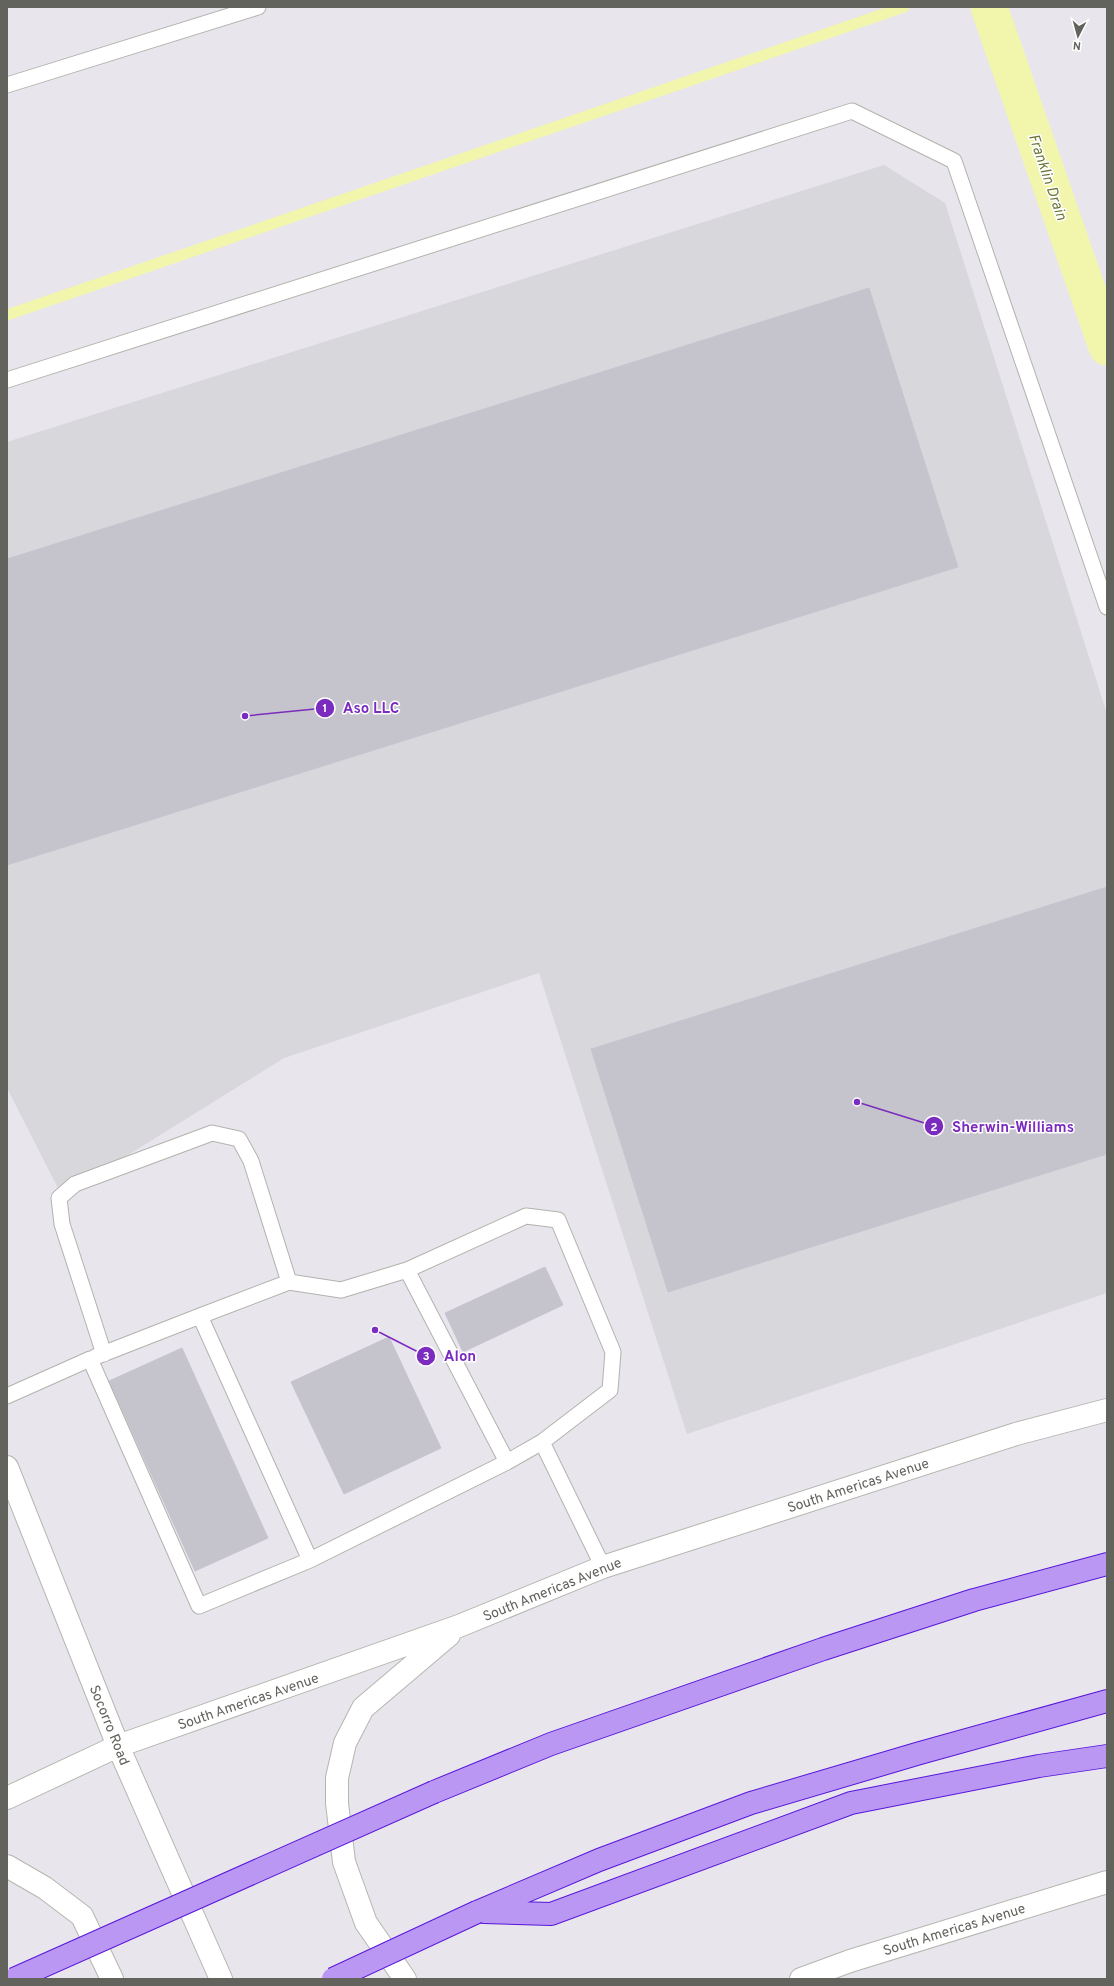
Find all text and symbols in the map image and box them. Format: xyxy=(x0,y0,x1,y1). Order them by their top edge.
north arrow xyxy=(1058,16,1098,56)
text: N xyxy=(1072,38,1082,52)
water label: Franklin Drain xyxy=(1023,132,1070,223)
callout: Aso LLC xyxy=(315,694,408,721)
text: Aso LLC xyxy=(343,700,399,719)
text: 1 xyxy=(323,701,327,717)
callout: Sherwin-Williams xyxy=(924,1113,1082,1140)
text: Sherwin-Williams xyxy=(952,1119,1074,1138)
text: 2 xyxy=(930,1120,938,1136)
callout: Alon xyxy=(416,1342,484,1369)
text: Alon xyxy=(444,1348,476,1367)
text: 3 xyxy=(422,1349,430,1365)
street label: South Americas Avenue xyxy=(785,1455,931,1517)
street label: South Americas Avenue xyxy=(481,1555,624,1626)
street label: South Americas Avenue xyxy=(176,1670,321,1735)
street label: Socorro Road xyxy=(85,1683,132,1768)
street label: South Americas Avenue xyxy=(881,1901,1028,1960)

